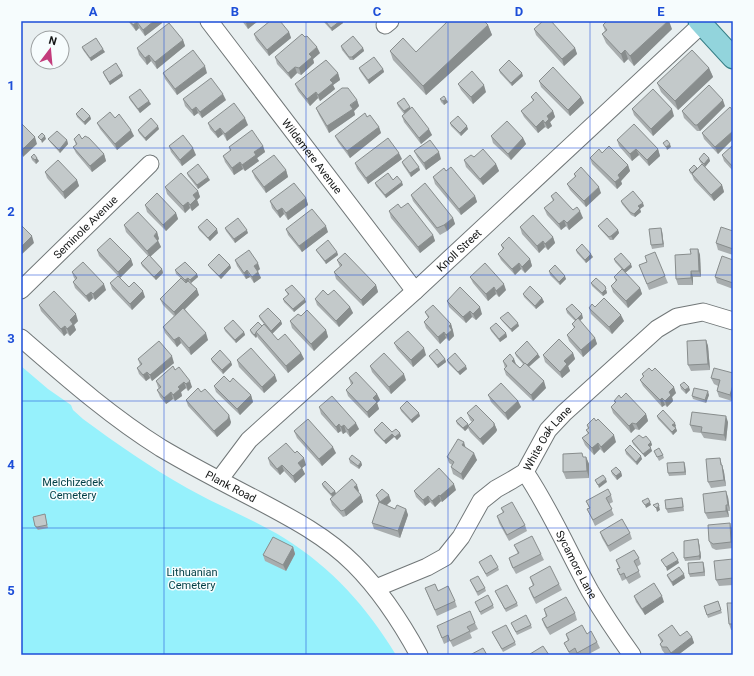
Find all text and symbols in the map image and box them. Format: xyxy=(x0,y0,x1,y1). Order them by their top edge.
text: A xyxy=(89,4,98,19)
text: B xyxy=(231,4,239,19)
text: C xyxy=(373,4,382,19)
text: D xyxy=(515,4,523,19)
text: E xyxy=(657,4,665,19)
north arrow xyxy=(30,30,70,70)
text: N xyxy=(47,34,58,48)
text: 1 xyxy=(7,78,15,93)
street label: Wildemere Avenue xyxy=(279,116,345,196)
street label: Seminole Avenue xyxy=(51,193,120,261)
text: 2 xyxy=(7,204,15,219)
street label: Knoll Street xyxy=(434,226,484,274)
text: 3 xyxy=(7,331,15,346)
street label: White Oak Lane xyxy=(520,403,574,473)
text: 4 xyxy=(7,457,15,472)
street label: Plank Road xyxy=(203,468,258,505)
park label: Melchizedek Cemetery xyxy=(42,476,104,502)
street label: Sycamore Lane xyxy=(553,528,600,601)
park label: Lithuanian Cemetery xyxy=(166,566,218,592)
text: 5 xyxy=(7,583,15,598)

